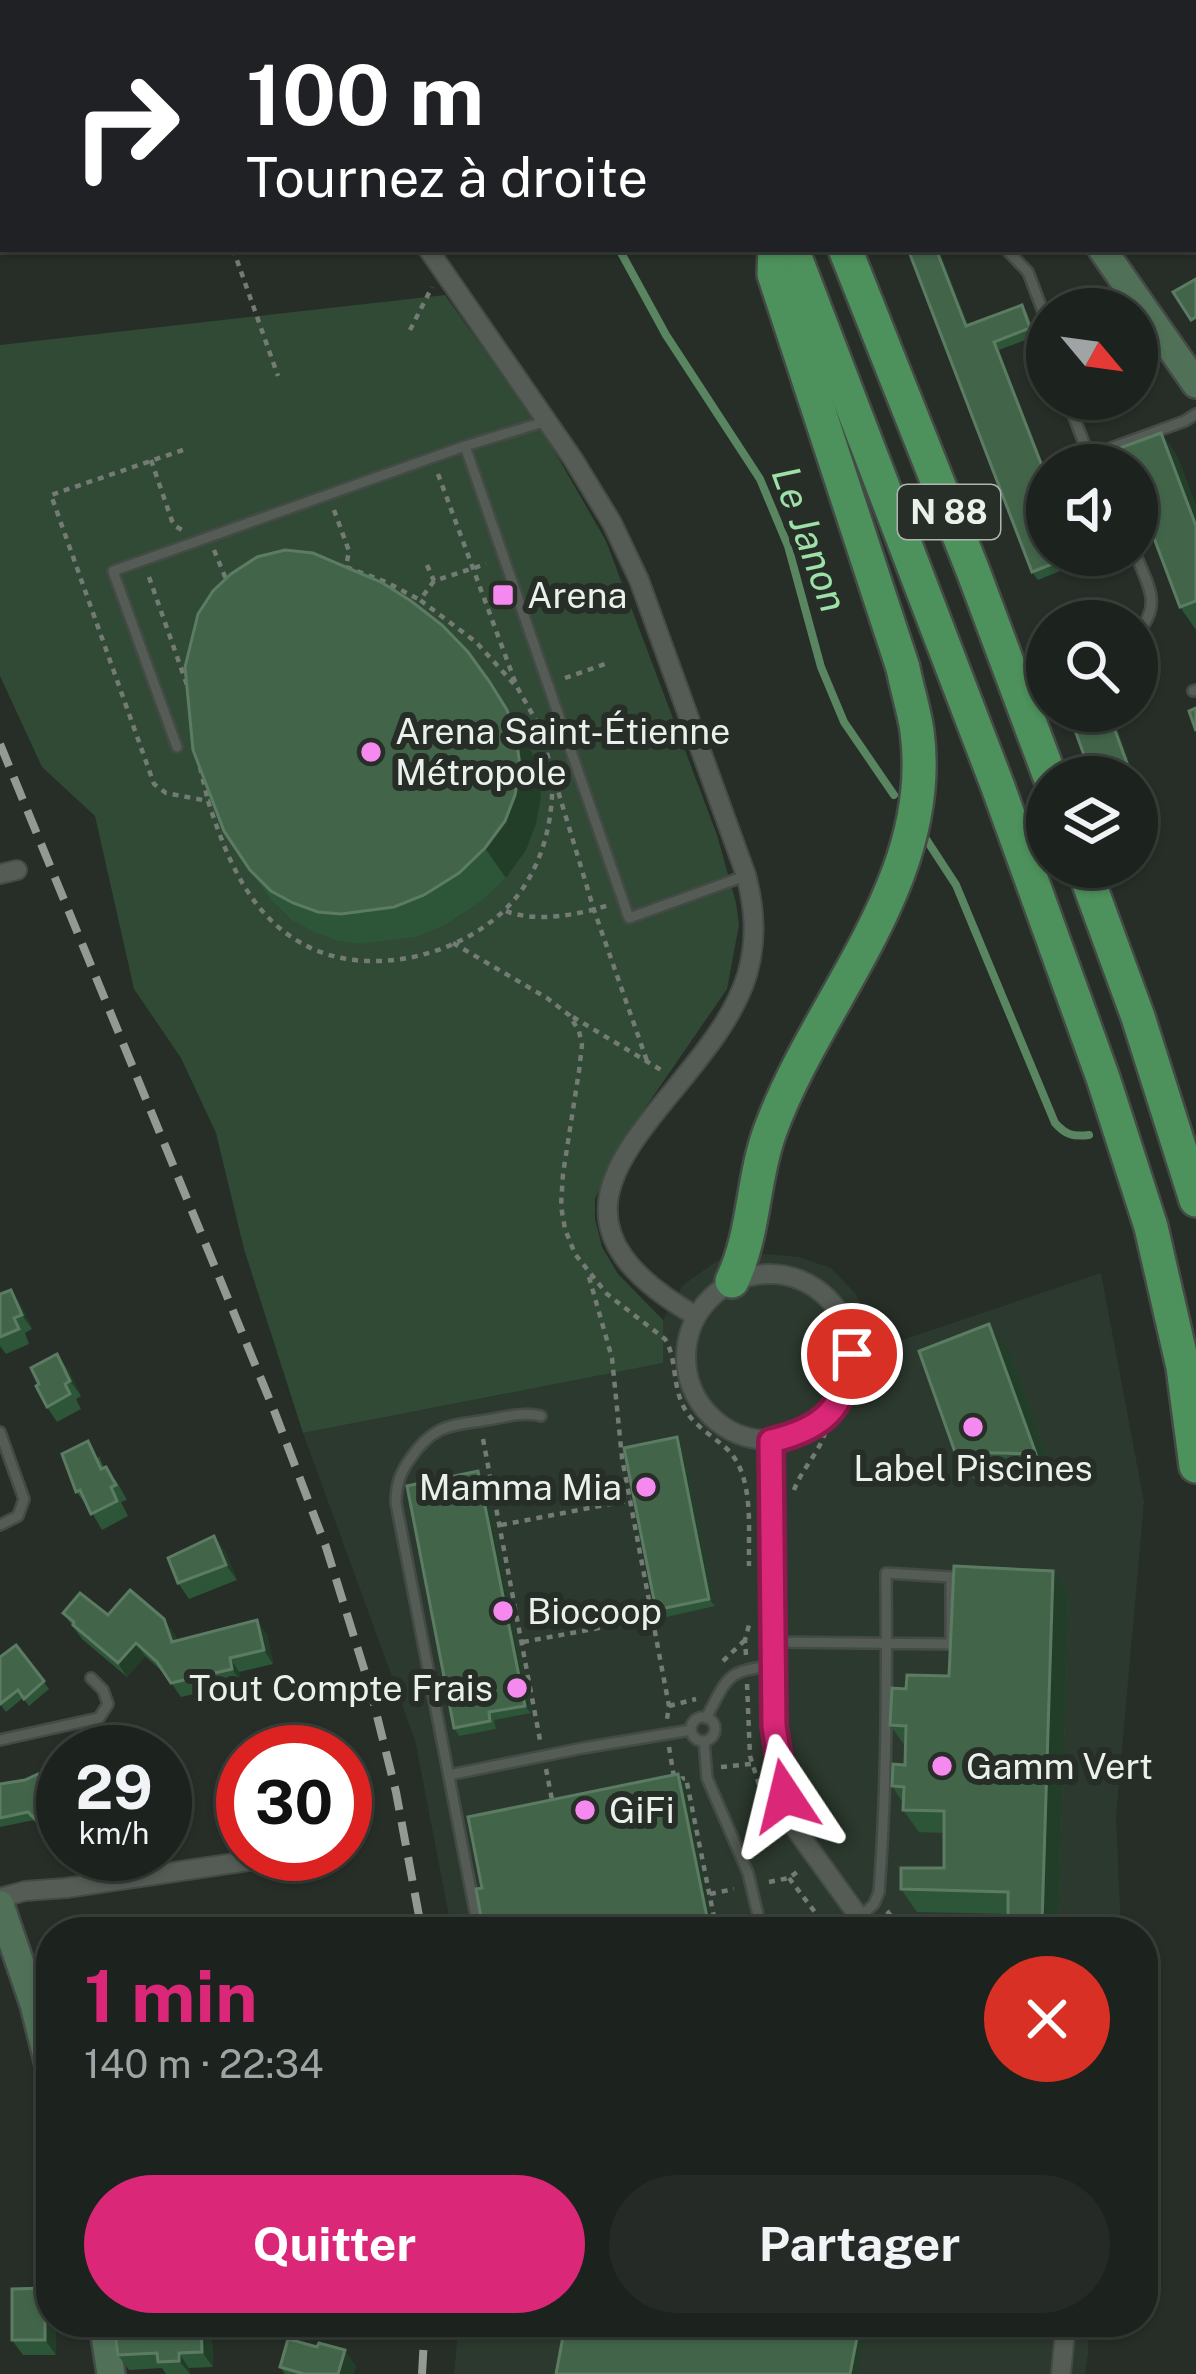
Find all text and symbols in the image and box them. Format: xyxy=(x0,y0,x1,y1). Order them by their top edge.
text: 100 m xyxy=(246,45,484,144)
icon: right xyxy=(48,48,204,204)
text: Tournez à droite xyxy=(246,146,648,209)
north arrow xyxy=(1026,288,1158,420)
map controls xyxy=(1026,288,1158,888)
button: sound xyxy=(1026,444,1158,576)
water label: Le Janon xyxy=(762,460,858,618)
road number: N 88 xyxy=(898,485,1000,539)
place label: Arena xyxy=(527,574,627,616)
marker: Arena xyxy=(490,582,516,608)
button: search xyxy=(1026,600,1158,732)
place label: Arena Saint-Étienne Métropole xyxy=(395,710,730,793)
marker: Arena Saint-Étienne Métropole xyxy=(358,739,384,765)
button: layers xyxy=(1026,756,1158,888)
pin xyxy=(801,1303,903,1405)
icon: arrive xyxy=(819,1321,885,1387)
marker: Label Piscines xyxy=(960,1414,986,1440)
place label: Label Piscines xyxy=(853,1447,1093,1489)
place label: Mamma Mia xyxy=(419,1466,622,1508)
marker: Mamma Mia xyxy=(633,1474,659,1500)
place label: Biocoop xyxy=(527,1590,662,1632)
marker: Biocoop xyxy=(490,1598,516,1624)
place label: Tout Compte Frais xyxy=(189,1667,493,1709)
marker: Tout Compte Frais xyxy=(504,1675,530,1701)
speed limit sign: 30 xyxy=(216,1725,372,1881)
position arrow xyxy=(722,1733,848,1859)
place label: Gamm Vert xyxy=(966,1745,1153,1787)
text: 29 xyxy=(75,1752,153,1823)
marker: Gamm Vert xyxy=(929,1753,955,1779)
place label: GiFi xyxy=(609,1789,675,1831)
marker: GiFi xyxy=(572,1797,598,1823)
text: km/h xyxy=(79,1815,149,1851)
text: 1 min xyxy=(84,1954,258,2038)
button: close xyxy=(984,1956,1110,2082)
text: 140 m · 22:34 xyxy=(84,2041,323,2087)
button: Quitter xyxy=(84,2175,585,2313)
button: Partager xyxy=(609,2175,1110,2313)

